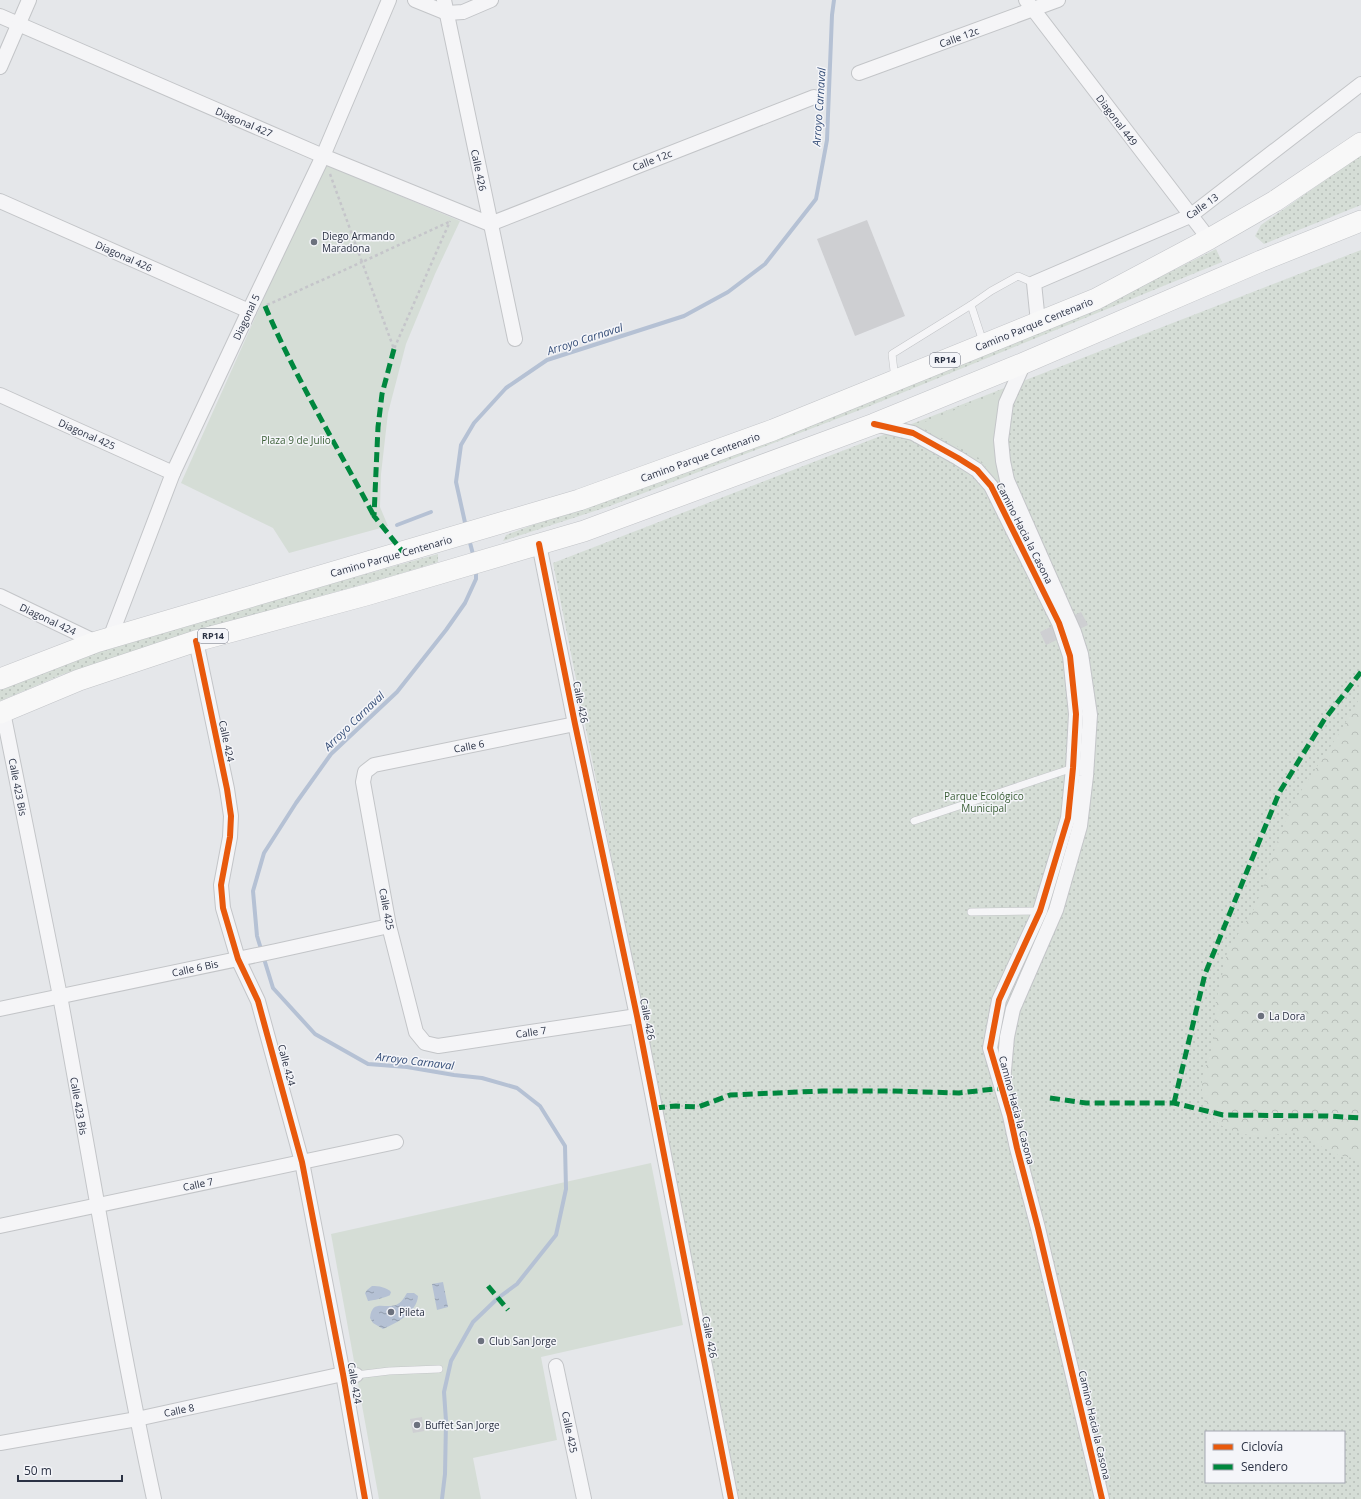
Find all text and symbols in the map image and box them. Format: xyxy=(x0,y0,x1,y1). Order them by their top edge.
street label: Calle 12c xyxy=(937,23,981,51)
water label: Arroyo Carnaval xyxy=(808,67,829,148)
street label: Diagonal 449 xyxy=(1093,92,1141,149)
street label: Diagonal 427 xyxy=(213,104,275,140)
street label: Calle 12c xyxy=(630,146,674,174)
street label: Calle 426 xyxy=(468,148,490,192)
street label: Calle 13 xyxy=(1183,190,1221,222)
place label: Diego Armando Maradona xyxy=(322,229,395,255)
street label: Diagonal 426 xyxy=(93,237,155,275)
marker: Diego Armando Maradona xyxy=(309,237,319,247)
street label: Diagonal 5 xyxy=(229,291,263,342)
street label: Camino Parque Centenario xyxy=(973,294,1095,354)
water label: Arroyo Carnaval xyxy=(544,319,625,358)
road number: RP14 xyxy=(930,353,960,367)
street label: Diagonal 425 xyxy=(56,415,118,453)
street label: Camino Parque Centenario xyxy=(638,429,762,485)
park label: Plaza 9 de Julio xyxy=(261,433,331,447)
street label: Camino Hacia la Casona xyxy=(993,480,1057,586)
street label: Camino Parque Centenario xyxy=(328,532,454,580)
street label: Diagonal 424 xyxy=(18,600,79,638)
road number: RP14 xyxy=(198,629,228,643)
street label: Calle 426 xyxy=(570,680,592,724)
water label: Arroyo Carnaval xyxy=(319,688,387,754)
street label: Calle 424 xyxy=(216,719,238,763)
street label: Calle 6 xyxy=(453,736,486,756)
street label: Calle 423 Bis xyxy=(6,757,31,817)
park label: Parque Ecológico Municipal xyxy=(944,789,1024,815)
street label: Calle 425 xyxy=(376,887,398,931)
street label: Calle 6 Bis xyxy=(170,956,220,980)
street label: Calle 426 xyxy=(637,997,659,1041)
place label: La Dora xyxy=(1269,1009,1305,1023)
marker: La Dora xyxy=(1256,1011,1266,1021)
street label: Calle 7 xyxy=(515,1023,548,1041)
street label: Calle 424 xyxy=(275,1043,299,1087)
water label: Arroyo Carnaval xyxy=(374,1048,455,1073)
street label: Camino Hacia la Casona xyxy=(996,1054,1038,1166)
street label: Calle 423 Bis xyxy=(67,1076,91,1136)
street label: Calle 7 xyxy=(181,1174,215,1194)
place label: Pileta xyxy=(399,1305,425,1319)
marker: Pileta xyxy=(386,1307,396,1317)
street label: Calle 426 xyxy=(699,1315,721,1359)
place label: Club San Jorge xyxy=(489,1334,557,1348)
marker: Club San Jorge xyxy=(476,1336,486,1346)
street label: Calle 424 xyxy=(344,1361,366,1405)
street label: Camino Hacia la Casona xyxy=(1076,1369,1114,1481)
street label: Calle 8 xyxy=(162,1400,196,1420)
street label: Calle 425 xyxy=(559,1410,581,1454)
place label: Buffet San Jorge xyxy=(425,1418,500,1432)
marker: Buffet San Jorge xyxy=(412,1420,422,1430)
legend xyxy=(1205,1431,1345,1483)
text: Ciclovía xyxy=(1241,1438,1283,1455)
scale bar xyxy=(18,1457,122,1483)
text: Sendero xyxy=(1241,1458,1288,1475)
text: 50 m xyxy=(24,1462,52,1479)

